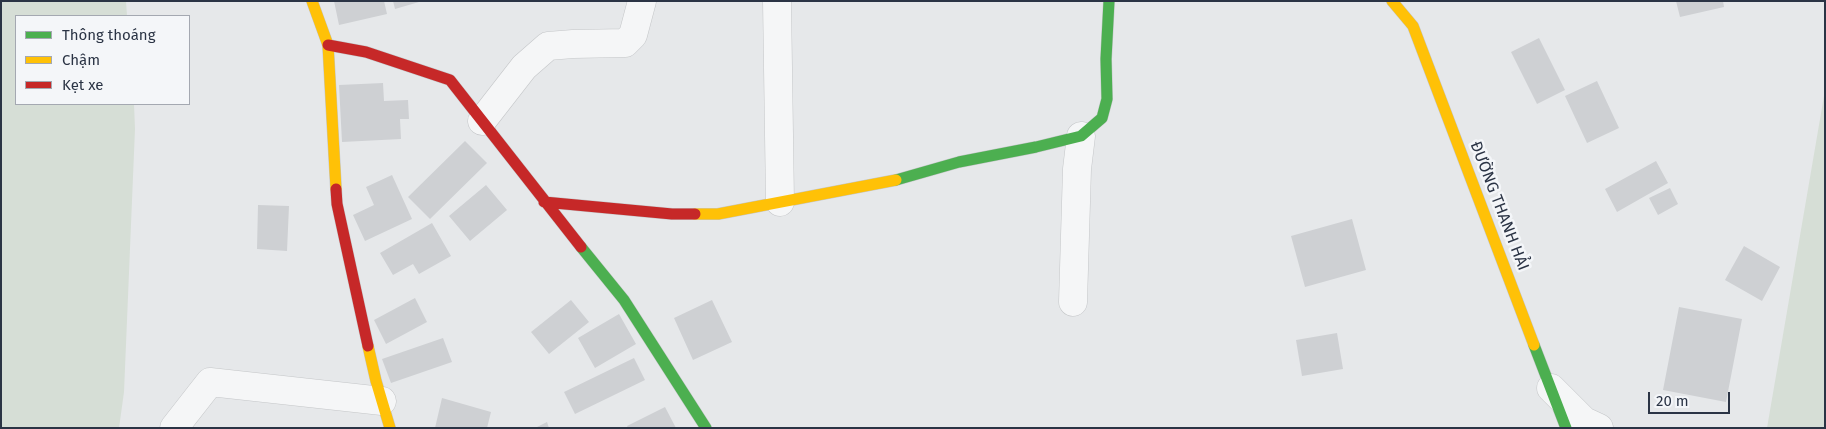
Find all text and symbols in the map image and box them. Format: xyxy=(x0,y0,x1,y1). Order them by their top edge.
legend xyxy=(15,15,190,105)
text: Thông thoáng xyxy=(62,26,155,44)
text: Chậm xyxy=(62,51,100,69)
text: Kẹt xe xyxy=(62,76,104,94)
street label: ĐƯỜNG THANH HẢI xyxy=(1466,139,1532,273)
scale bar xyxy=(1651,382,1734,414)
text: 20 m xyxy=(1656,392,1689,410)

